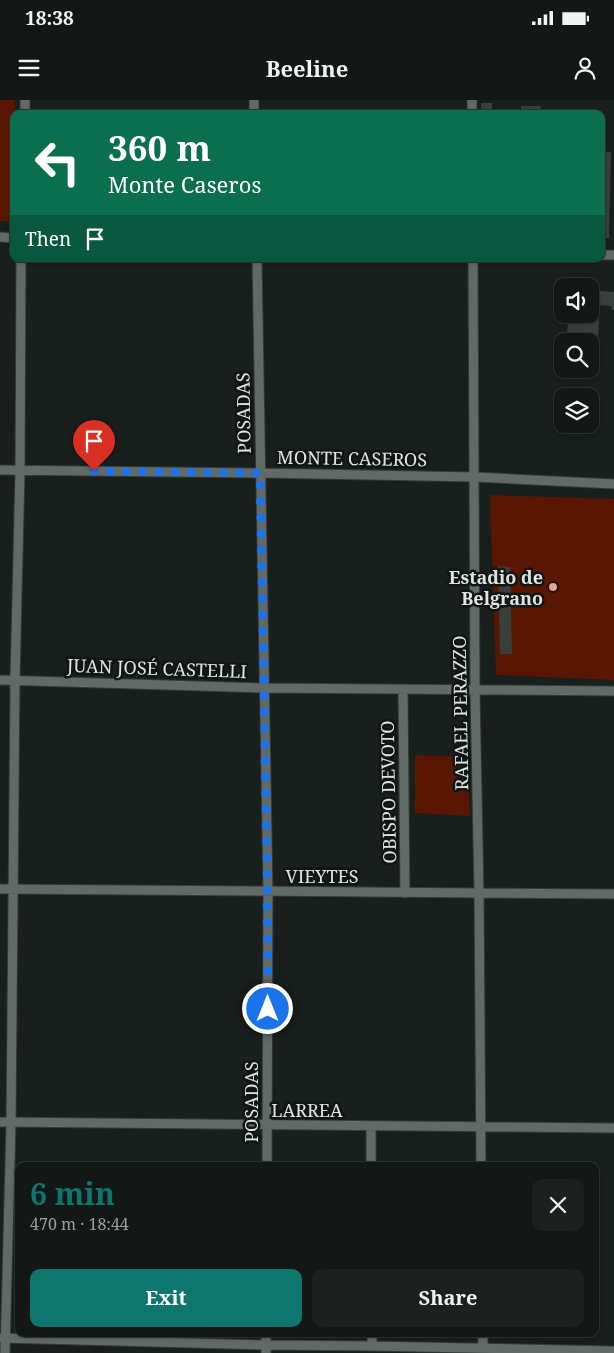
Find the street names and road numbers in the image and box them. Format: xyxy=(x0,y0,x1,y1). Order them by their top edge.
street label: POSADAS xyxy=(230,372,256,454)
street label: MONTE CASEROS xyxy=(277,445,427,471)
street label: RAFAEL PERAZZO xyxy=(447,635,473,791)
street label: JUAN JOSÉ CASTELLI xyxy=(66,653,247,683)
street label: OBISPO DEVOTO xyxy=(375,720,401,864)
street label: VIEYTES xyxy=(286,864,358,888)
street label: POSADAS xyxy=(239,1061,263,1143)
street label: LARREA xyxy=(271,1098,343,1122)

